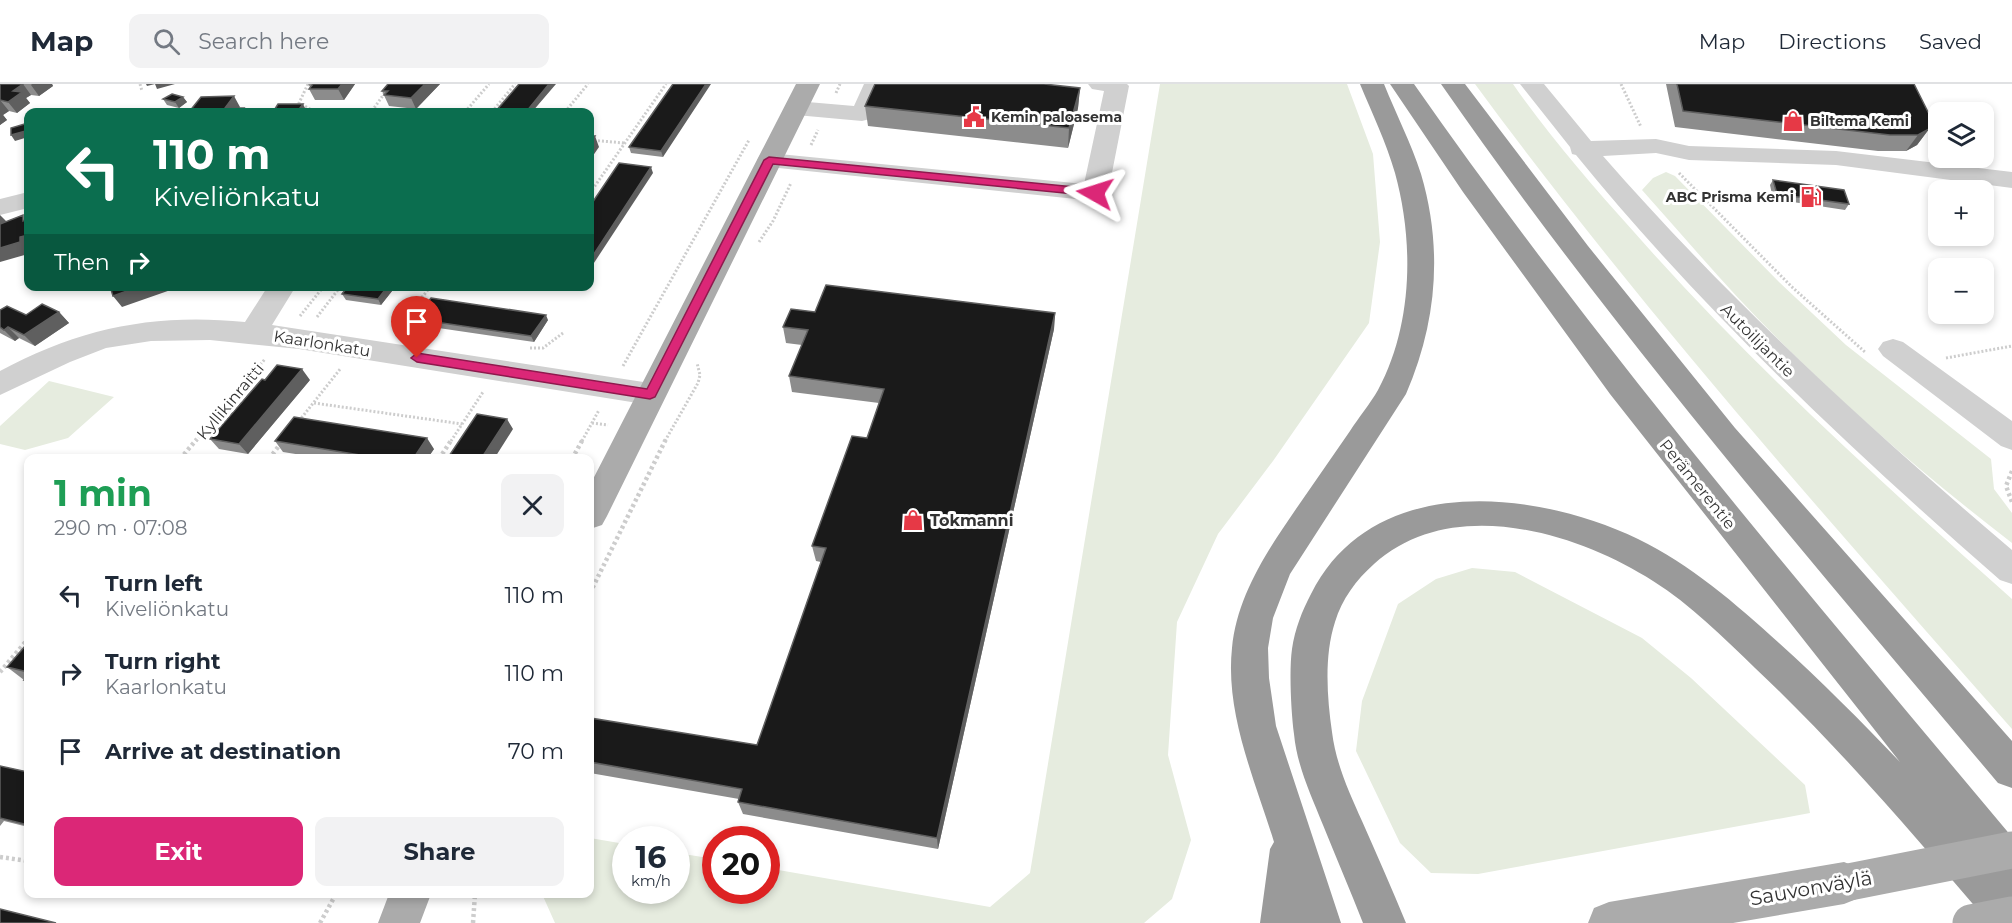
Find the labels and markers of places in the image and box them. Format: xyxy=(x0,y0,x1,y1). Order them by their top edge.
public building icon: Kemin paloasema xyxy=(962,105,986,129)
place label: Kemin paloasema xyxy=(991,108,1122,126)
shop icon: Biltema Kemi xyxy=(1781,109,1805,133)
place label: Biltema Kemi xyxy=(1810,112,1909,130)
fuel station icon: ABC Prisma Kemi xyxy=(1799,185,1823,209)
place label: ABC Prisma Kemi xyxy=(1665,188,1794,206)
pin xyxy=(391,296,442,358)
shop icon: Tokmanni xyxy=(901,508,925,532)
place label: Tokmanni xyxy=(930,511,1014,530)

